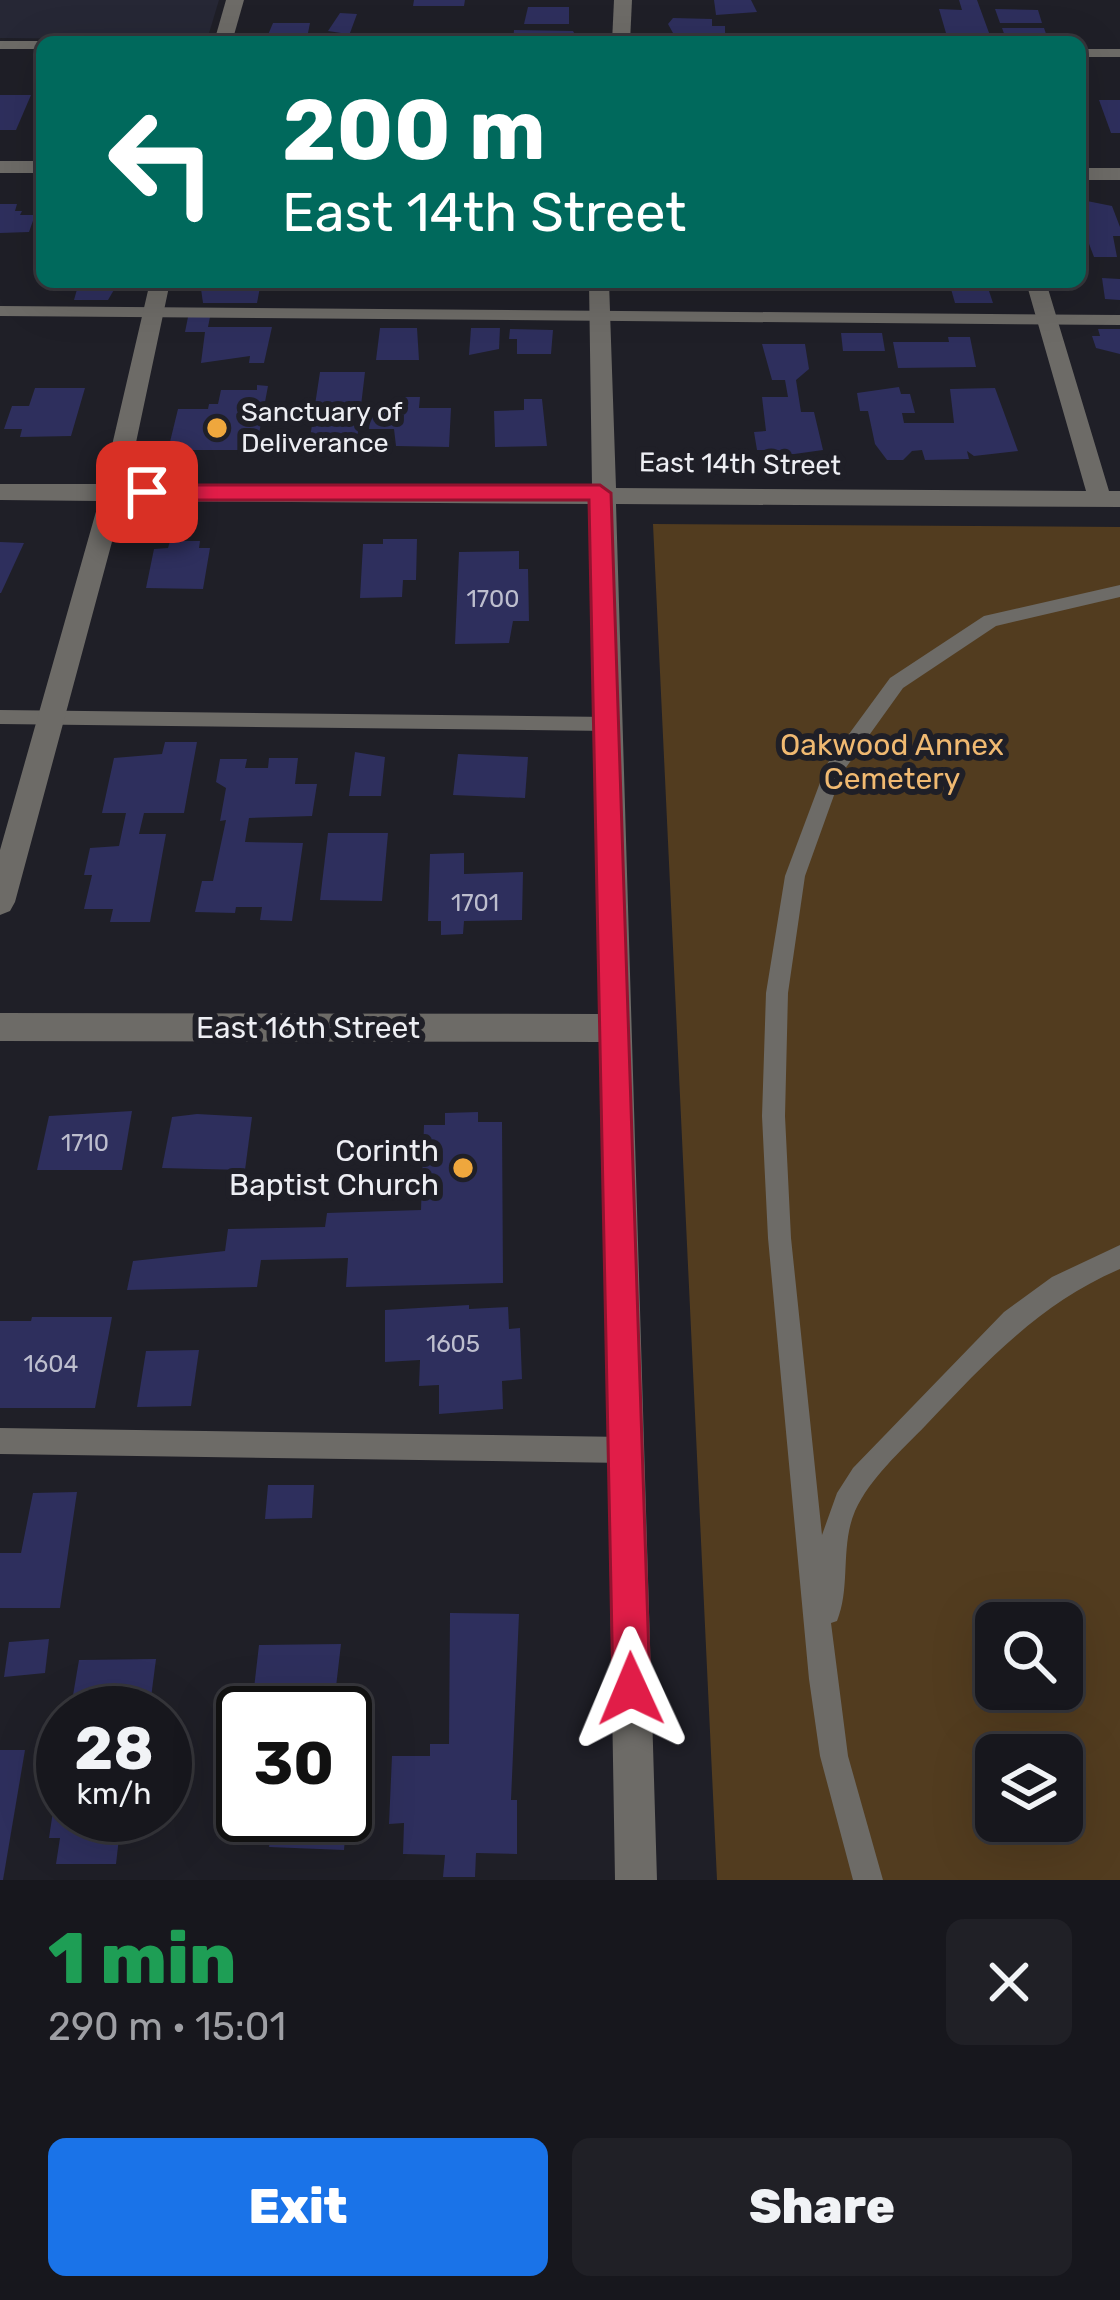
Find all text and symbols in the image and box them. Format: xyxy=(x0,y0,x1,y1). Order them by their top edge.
text: 200 m xyxy=(282,80,546,180)
icon: left xyxy=(84,84,240,240)
text: East 14th Street xyxy=(282,181,686,245)
place label: Sanctuary of Deliverance xyxy=(241,396,403,459)
marker: Sanctuary of Deliverance xyxy=(204,415,230,441)
pin xyxy=(96,441,198,543)
street label: East 14th Street xyxy=(639,446,841,482)
icon: arrive xyxy=(114,459,180,525)
house number: 1700 xyxy=(466,585,520,613)
park label: Oakwood Annex Cemetery xyxy=(780,727,1004,797)
house number: 1701 xyxy=(451,889,499,917)
street label: East 16th Street xyxy=(196,1010,420,1046)
house number: 1710 xyxy=(61,1129,109,1157)
place label: Corinth Baptist Church xyxy=(229,1133,439,1203)
marker: Corinth Baptist Church xyxy=(450,1155,476,1181)
house number: 1605 xyxy=(426,1330,480,1358)
house number: 1604 xyxy=(24,1350,79,1378)
map controls xyxy=(975,1602,1083,1842)
button: search xyxy=(975,1602,1083,1710)
position arrow xyxy=(568,1626,694,1752)
speed limit sign: 30 xyxy=(216,1686,372,1842)
text: 28 xyxy=(74,1713,154,1784)
button: layers xyxy=(975,1734,1083,1842)
text: km/h xyxy=(77,1776,151,1812)
text: 1 min xyxy=(48,1916,236,2001)
button: close xyxy=(946,1919,1072,2045)
text: 290 m · 15:01 xyxy=(48,2004,286,2050)
button: Exit xyxy=(48,2138,548,2276)
button: Share xyxy=(572,2138,1072,2276)

